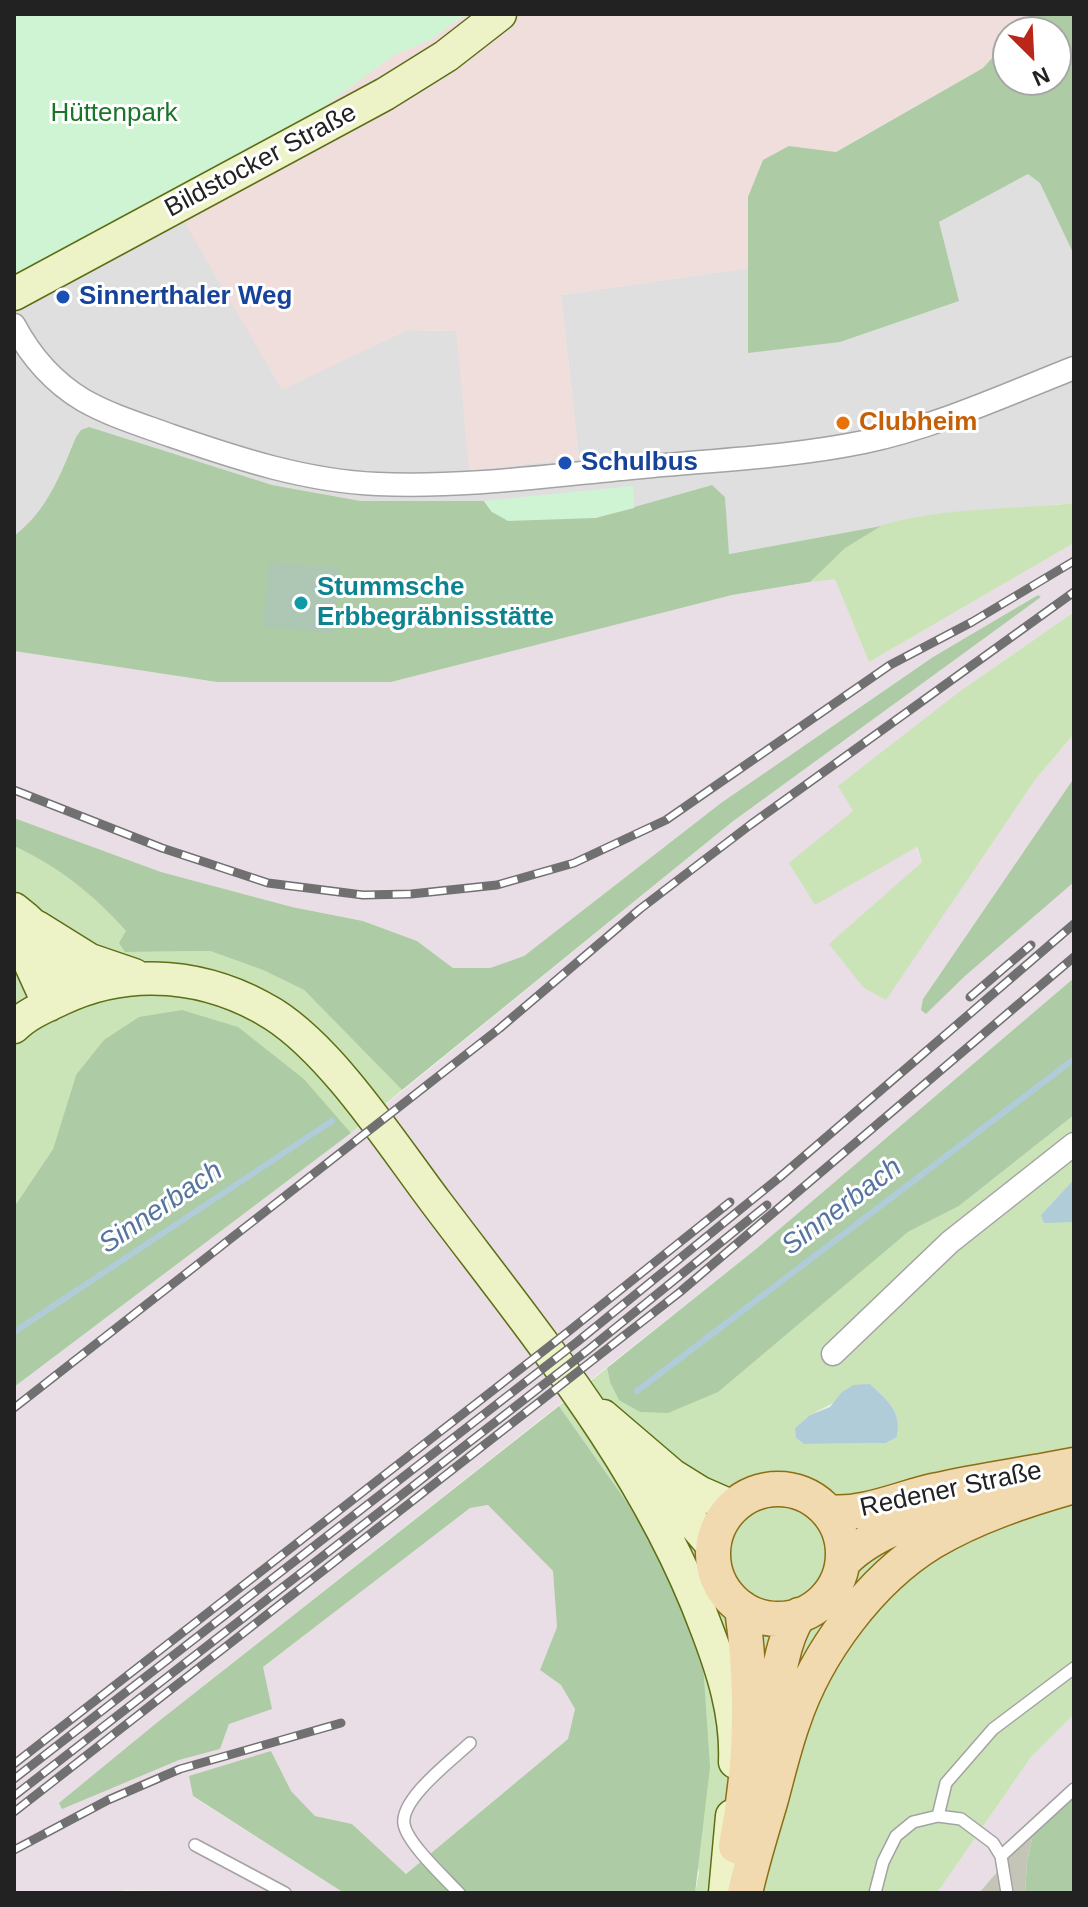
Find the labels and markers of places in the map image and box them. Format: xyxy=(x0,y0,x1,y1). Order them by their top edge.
place label: Sinnerthaler Weg xyxy=(79,281,292,313)
marker: Sinnerthaler Weg xyxy=(54,288,72,306)
place label: Clubheim xyxy=(859,407,977,439)
marker: Clubheim xyxy=(834,414,852,432)
place label: Schulbus xyxy=(581,447,698,479)
marker: Schulbus xyxy=(556,454,574,472)
place label: Stummsche Erbbegräbnisstätte xyxy=(317,572,554,634)
marker: Stummsche Erbbegräbnisstätte xyxy=(292,594,310,612)

